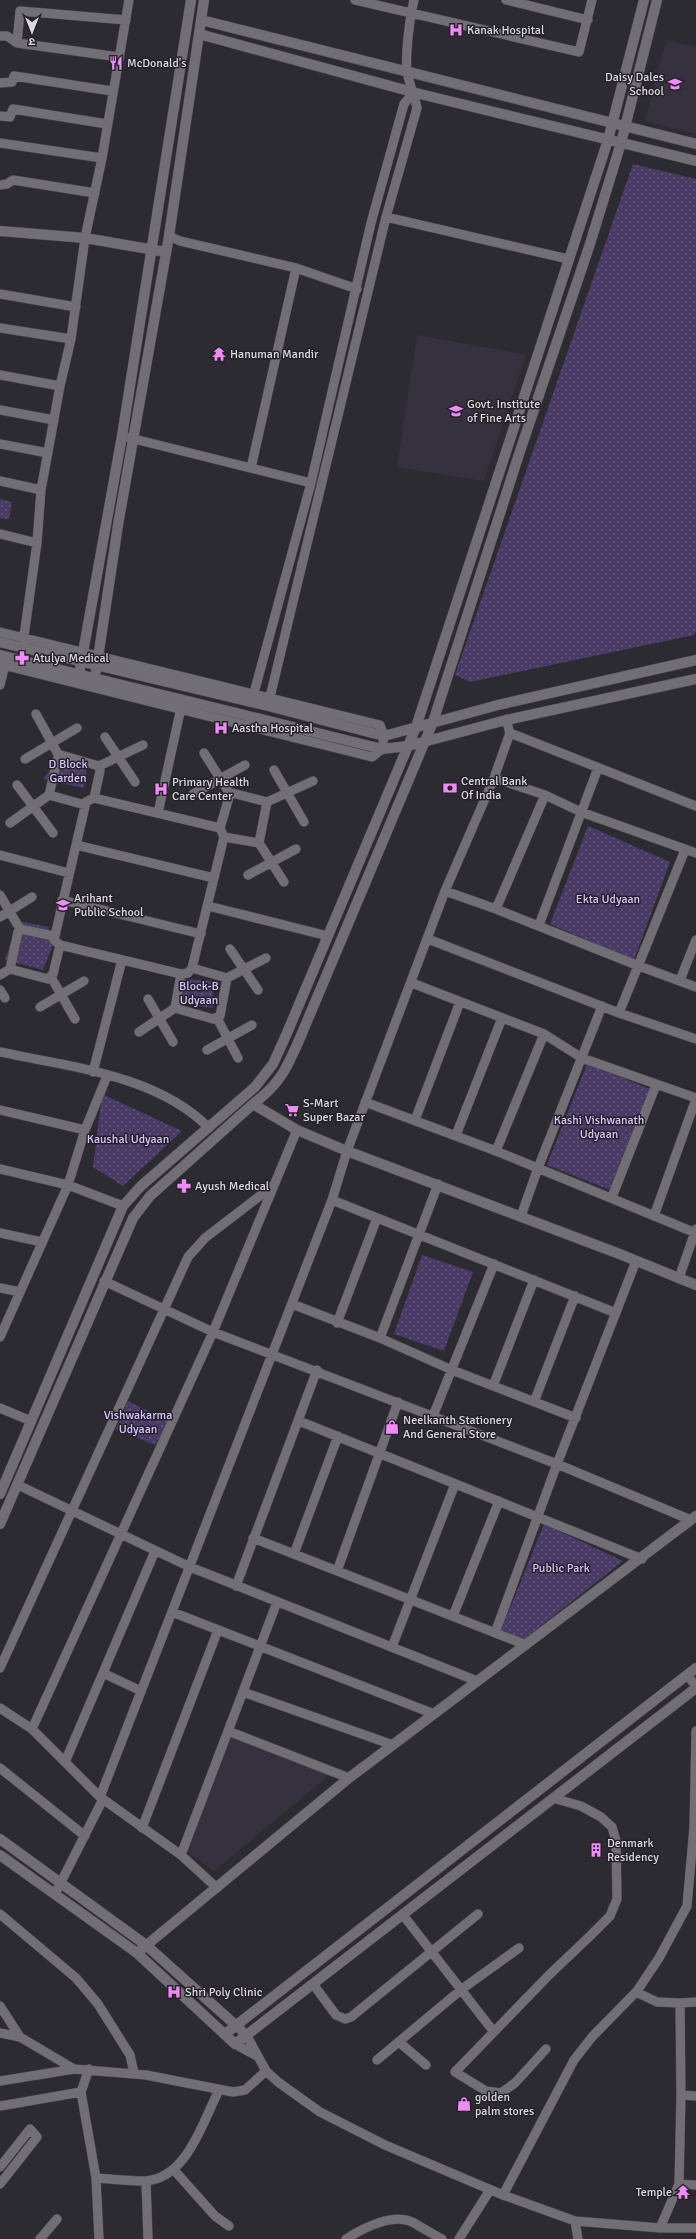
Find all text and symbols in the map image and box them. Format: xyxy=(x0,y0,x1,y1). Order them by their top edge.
north arrow xyxy=(12,12,52,52)
hospital icon: Kanak Hospital xyxy=(448,22,464,38)
place label: Kanak Hospital xyxy=(467,23,545,38)
text: उ xyxy=(28,35,35,48)
restaurant icon: McDonald's xyxy=(108,55,124,71)
place label: McDonald's xyxy=(127,56,187,71)
place label: Daisy Dales School xyxy=(605,70,664,99)
school or university icon: Daisy Dales School xyxy=(667,76,683,92)
temple icon: Hanuman Mandir xyxy=(211,346,227,362)
place label: Hanuman Mandir xyxy=(230,347,319,362)
place label: Govt. Institute of Fine Arts xyxy=(467,397,540,426)
school or university icon: Govt. Institute of Fine Arts xyxy=(448,403,464,419)
pharmacy icon: Atulya Medical xyxy=(14,650,30,666)
place label: Atulya Medical xyxy=(33,651,109,666)
hospital icon: Aastha Hospital xyxy=(213,720,229,736)
place label: Aastha Hospital xyxy=(232,721,314,736)
park label: D Block Garden xyxy=(49,757,88,786)
place label: Central Bank Of India xyxy=(461,774,527,803)
place label: Primary Health Care Center xyxy=(172,775,249,804)
bank icon: Central Bank Of India xyxy=(442,780,458,796)
hospital icon: Primary Health Care Center xyxy=(153,781,169,797)
place label: Arihant Public School xyxy=(74,891,144,920)
park label: Ekta Udyaan xyxy=(576,892,640,907)
school or university icon: Arihant Public School xyxy=(55,897,71,913)
park label: Block-B Udyaan xyxy=(179,979,219,1008)
place label: S-Mart Super Bazar xyxy=(303,1096,365,1125)
supermarket icon: S-Mart Super Bazar xyxy=(284,1102,300,1118)
park label: Kashi Vishwanath Udyaan xyxy=(554,1113,644,1142)
park label: Kaushal Udyaan xyxy=(87,1132,169,1147)
pharmacy icon: Ayush Medical xyxy=(176,1178,192,1194)
place label: Ayush Medical xyxy=(195,1179,270,1194)
park label: Vishwakarma Udyaan xyxy=(104,1408,172,1437)
place label: Neelkanth Stationery And General Store xyxy=(403,1413,513,1442)
shop icon: Neelkanth Stationery And General Store xyxy=(384,1419,400,1435)
park label: Public Park xyxy=(532,1561,590,1576)
place label: Denmark Residency xyxy=(607,1836,659,1865)
building icon: Denmark Residency xyxy=(588,1842,604,1858)
hospital icon: Shri Poly Clinic xyxy=(166,1984,182,2000)
place label: Shri Poly Clinic xyxy=(185,1985,263,2000)
place label: golden palm stores xyxy=(475,2090,534,2119)
shop icon: golden palm stores xyxy=(456,2096,472,2112)
temple icon: Temple xyxy=(675,2184,691,2200)
place label: Temple xyxy=(636,2185,672,2200)

